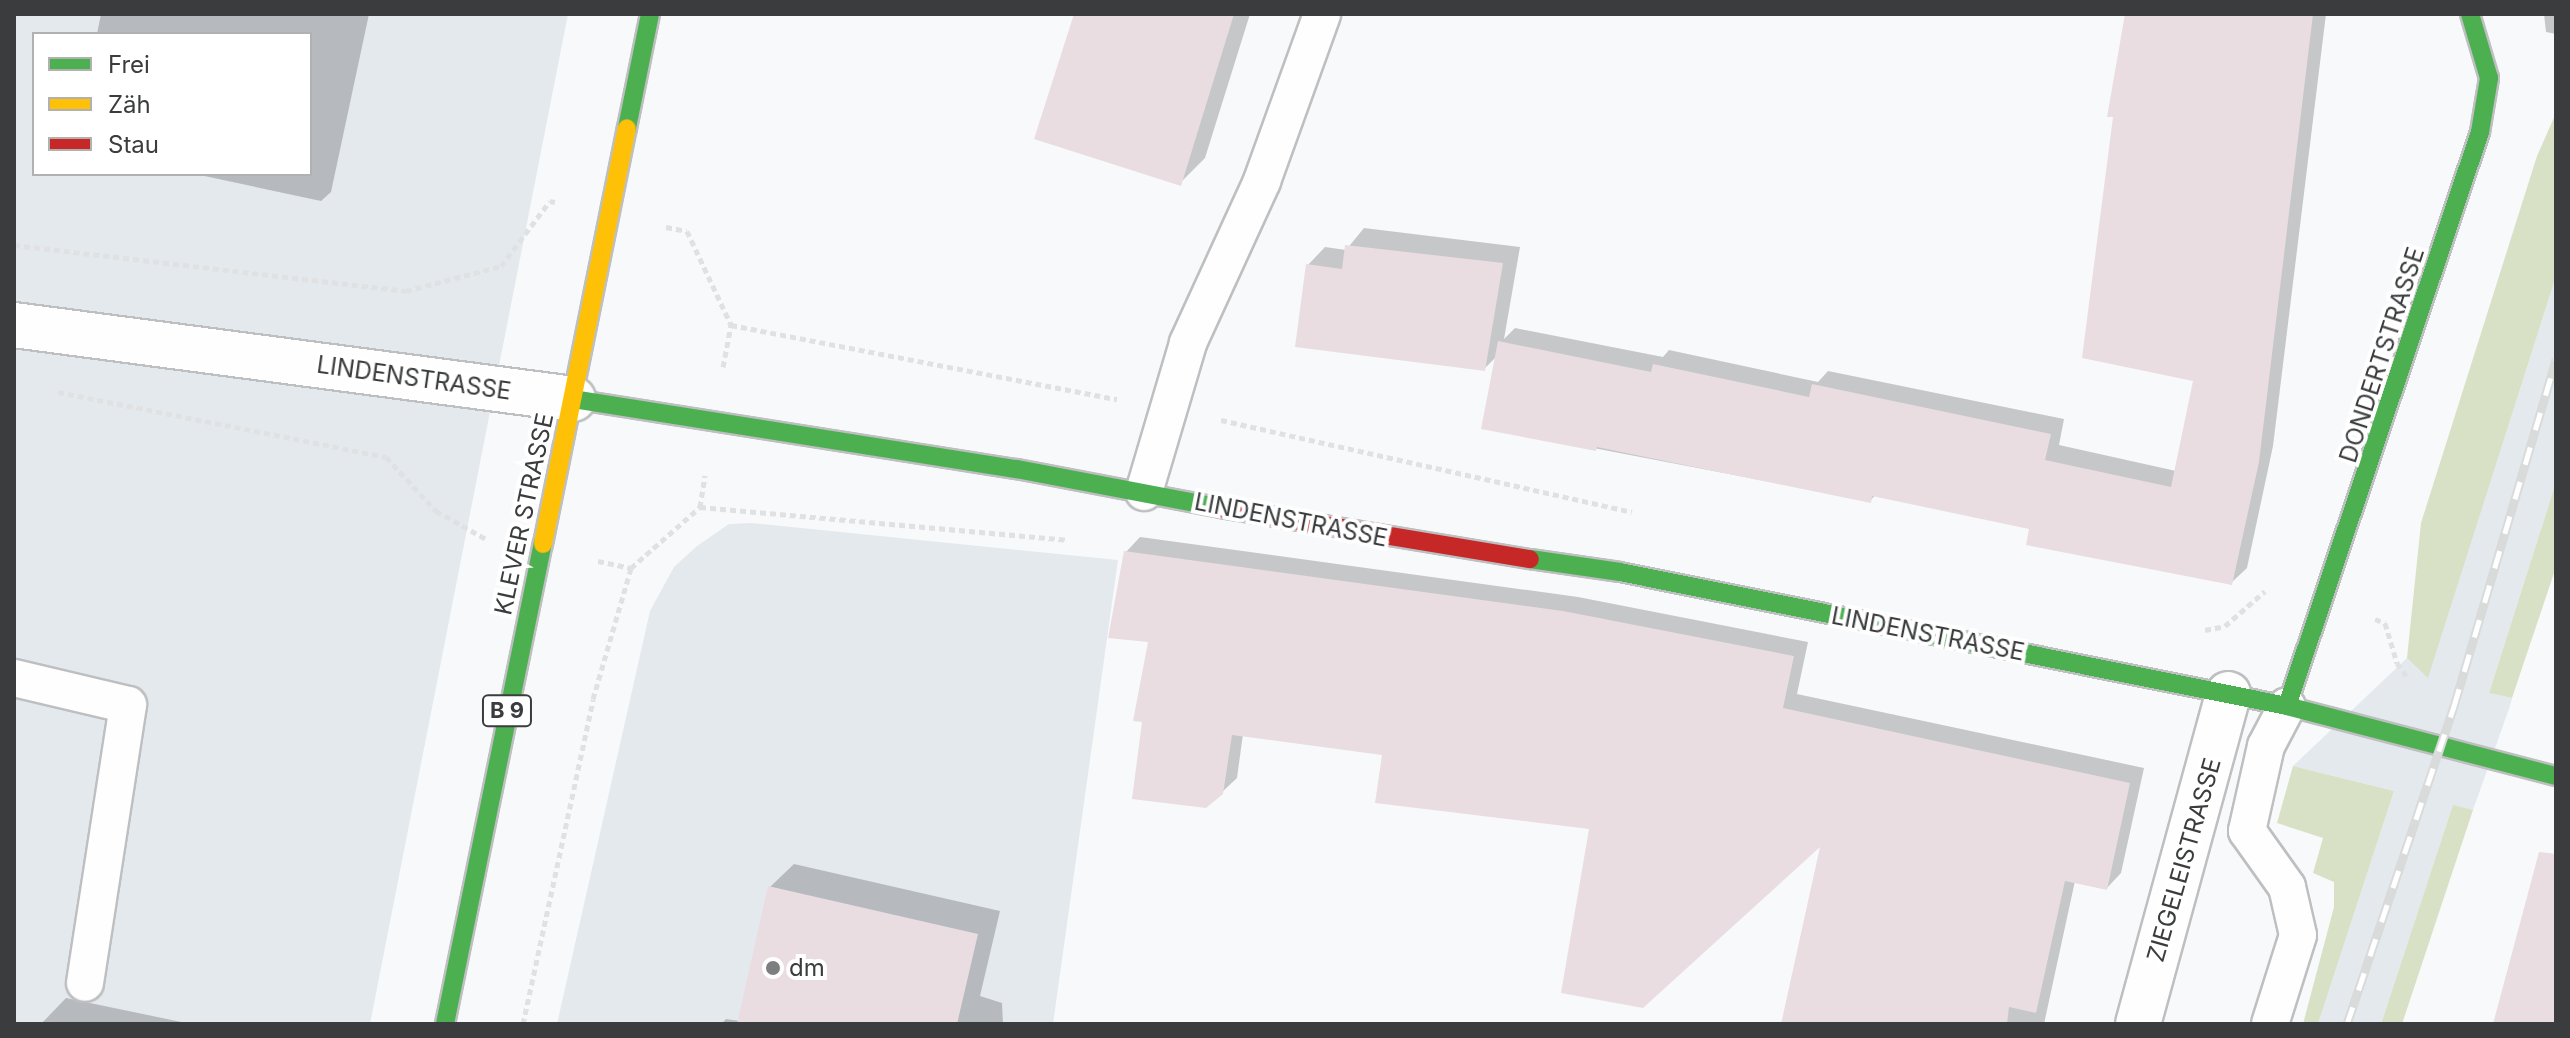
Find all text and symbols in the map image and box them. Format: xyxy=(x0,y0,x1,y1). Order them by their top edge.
legend xyxy=(32,32,312,176)
text: Frei xyxy=(108,50,150,79)
text: Zäh xyxy=(108,90,151,119)
text: Stau xyxy=(108,130,159,159)
street label: DONDERTSTRASSE xyxy=(2334,244,2430,466)
street label: LINDENSTRASSE xyxy=(315,350,513,406)
street label: KLEVER STRASSE xyxy=(489,411,559,617)
street label: LINDENSTRASSE xyxy=(1192,487,1390,553)
street label: LINDENSTRASSE xyxy=(1829,601,2027,667)
road number: B 9 xyxy=(481,693,533,729)
street label: ZIEGELEISTRASSE xyxy=(2141,755,2227,965)
place label: dm xyxy=(789,954,825,982)
marker: dm xyxy=(764,959,782,977)

